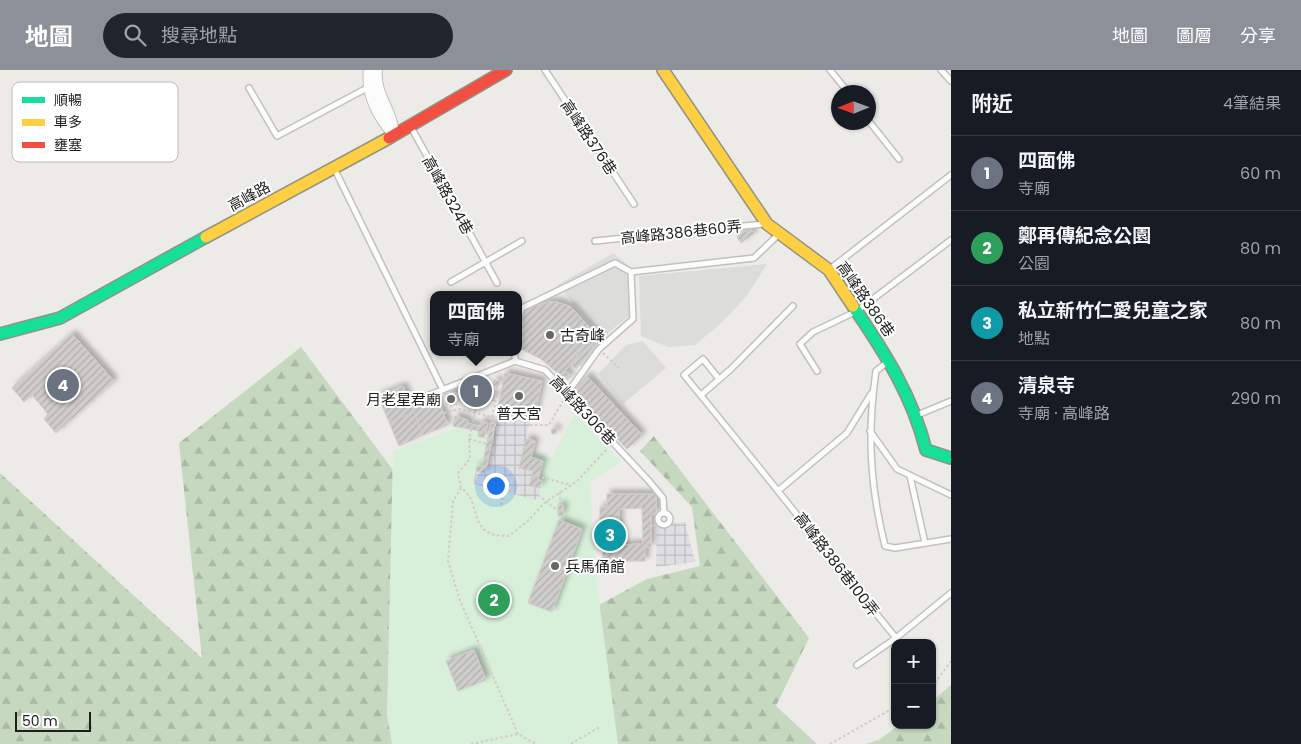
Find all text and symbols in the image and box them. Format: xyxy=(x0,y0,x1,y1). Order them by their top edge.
search box xyxy=(103,13,453,58)
text: 地圖 xyxy=(25,20,73,53)
icon: search xyxy=(121,21,149,49)
text: 搜尋地點 xyxy=(161,22,237,49)
text: 地圖 xyxy=(1112,23,1148,48)
text: 圖層 xyxy=(1176,23,1212,48)
text: 分享 xyxy=(1240,23,1276,48)
legend xyxy=(12,82,178,162)
north arrow xyxy=(831,85,876,130)
text: 附近 xyxy=(971,89,1013,118)
text: 順暢 xyxy=(54,90,82,110)
text: 4筆結果 xyxy=(1223,92,1281,115)
street label: 高峰路376巷 xyxy=(556,95,622,179)
text: 車多 xyxy=(54,112,82,132)
text: 壅塞 xyxy=(54,135,82,155)
text: 四面佛 xyxy=(1018,147,1075,174)
street label: 高峰路324巷 xyxy=(418,152,478,238)
text: 1 xyxy=(984,162,990,185)
text: 60 m xyxy=(1240,162,1281,185)
street label: 高峰路 xyxy=(224,176,274,216)
text: 寺廟 xyxy=(1018,177,1050,200)
street label: 高峰路386巷60弄 xyxy=(619,215,743,249)
text: 鄭再傳紀念公園 xyxy=(1018,222,1151,249)
text: 2 xyxy=(982,237,992,260)
text: 80 m xyxy=(1240,237,1281,260)
text: 公園 xyxy=(1018,252,1050,275)
street label: 高峰路386巷 xyxy=(832,257,900,341)
popup xyxy=(430,291,522,356)
text: 私立新竹仁愛兒童之家 xyxy=(1018,297,1208,324)
text: 四面佛 xyxy=(447,298,505,325)
text: 3 xyxy=(982,312,992,335)
text: 80 m xyxy=(1240,312,1281,335)
place label: 古奇峰 xyxy=(560,325,605,346)
text: 地點 xyxy=(1018,327,1050,350)
text: 寺廟 xyxy=(447,328,480,351)
marker: 古奇峰 xyxy=(544,329,556,341)
pin: 4 xyxy=(47,366,79,404)
street label: 高峰路306巷 xyxy=(545,371,621,449)
pin: 1 xyxy=(460,372,492,410)
text: 清泉寺 xyxy=(1018,372,1075,399)
text: 4 xyxy=(982,387,992,410)
text: 290 m xyxy=(1231,387,1281,410)
place label: 月老星君廟 xyxy=(366,389,441,410)
marker: 普天宮 xyxy=(513,390,525,402)
marker: 月老星君廟 xyxy=(445,393,457,405)
text: 寺廟 · 高峰路 xyxy=(1018,402,1110,425)
place label: 普天宮 xyxy=(496,403,542,424)
your location xyxy=(483,473,509,499)
street label: 高峰路386巷100弄 xyxy=(790,508,884,620)
pin: 3 xyxy=(594,516,626,554)
place label: 兵馬俑館 xyxy=(565,556,625,577)
marker: 兵馬俑館 xyxy=(549,560,561,572)
pin: 2 xyxy=(478,581,510,619)
map controls xyxy=(891,639,936,729)
button: + xyxy=(891,639,936,684)
button: − xyxy=(891,684,936,729)
scale bar xyxy=(15,709,91,732)
text: 50 m xyxy=(22,711,58,731)

